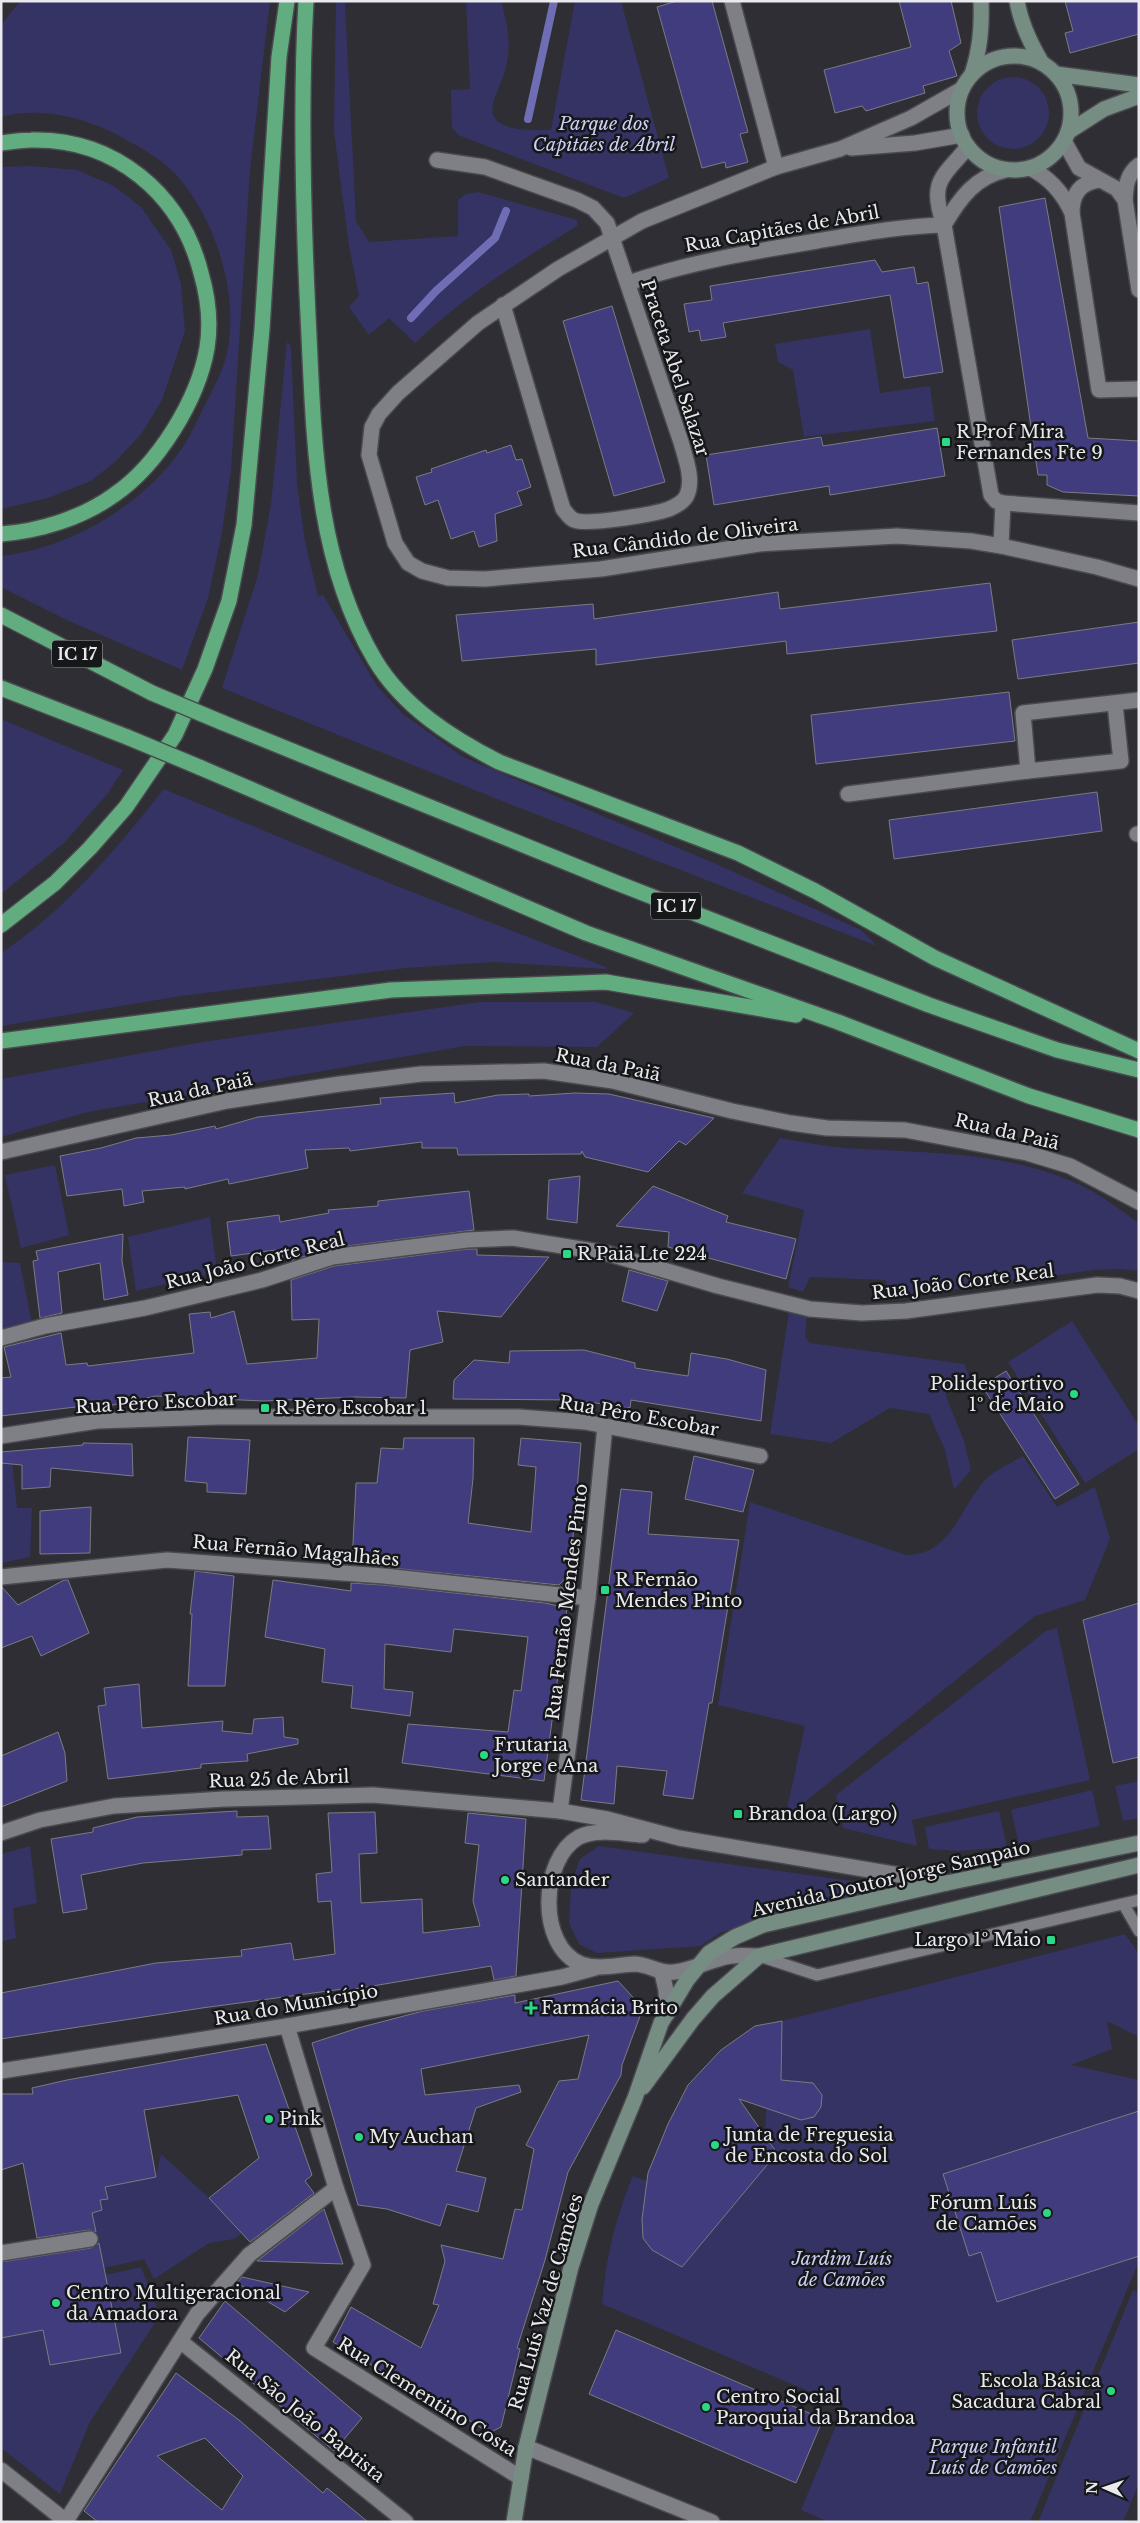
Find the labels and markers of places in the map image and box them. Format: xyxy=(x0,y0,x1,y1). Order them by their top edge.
place label: R Prof Mira Fernandes Fte 9 xyxy=(956,421,1103,464)
marker: R Prof Mira Fernandes Fte 9 xyxy=(940,436,952,448)
place label: R Paiã Lte 224 xyxy=(577,1243,707,1265)
marker: R Paiã Lte 224 xyxy=(561,1248,573,1260)
place label: Polidesportivo 1º de Maio xyxy=(930,1373,1064,1416)
marker: Polidesportivo 1º de Maio xyxy=(1068,1388,1080,1400)
place label: R Pêro Escobar 1 xyxy=(275,1397,427,1419)
marker: R Pêro Escobar 1 xyxy=(259,1402,271,1414)
place label: R Fernão Mendes Pinto xyxy=(615,1569,742,1612)
marker: R Fernão Mendes Pinto xyxy=(599,1584,611,1596)
place label: Frutaria Jorge e Ana xyxy=(492,1734,598,1777)
marker: Frutaria Jorge e Ana xyxy=(478,1749,490,1761)
place label: Brandoa (Largo) xyxy=(748,1803,897,1825)
marker: Brandoa (Largo) xyxy=(732,1808,744,1820)
place label: Santander xyxy=(515,1869,610,1891)
marker: Santander xyxy=(499,1874,511,1886)
place label: Largo 1º Maio xyxy=(914,1929,1041,1951)
marker: Largo 1º Maio xyxy=(1045,1934,1057,1946)
place label: Farmácia Brito xyxy=(541,1997,678,2019)
marker: Farmácia Brito xyxy=(525,2002,537,2014)
place label: Pink xyxy=(279,2108,321,2130)
marker: Pink xyxy=(263,2113,275,2125)
place label: Junta de Freguesia de Encosta do Sol xyxy=(723,2124,894,2167)
place label: My Auchan xyxy=(369,2126,474,2148)
marker: My Auchan xyxy=(353,2131,365,2143)
marker: Junta de Freguesia de Encosta do Sol xyxy=(709,2139,721,2151)
place label: Fórum Luís de Camões xyxy=(929,2192,1037,2235)
marker: Fórum Luís de Camões xyxy=(1041,2207,1053,2219)
place label: Centro Multigeracional da Amadora xyxy=(66,2282,281,2325)
marker: Centro Multigeracional da Amadora xyxy=(50,2297,62,2309)
place label: Escola Básica Sacadura Cabral xyxy=(951,2370,1101,2413)
marker: Escola Básica Sacadura Cabral xyxy=(1105,2385,1117,2397)
place label: Centro Social Paroquial da Brandoa xyxy=(716,2386,915,2429)
marker: Centro Social Paroquial da Brandoa xyxy=(700,2401,712,2413)

